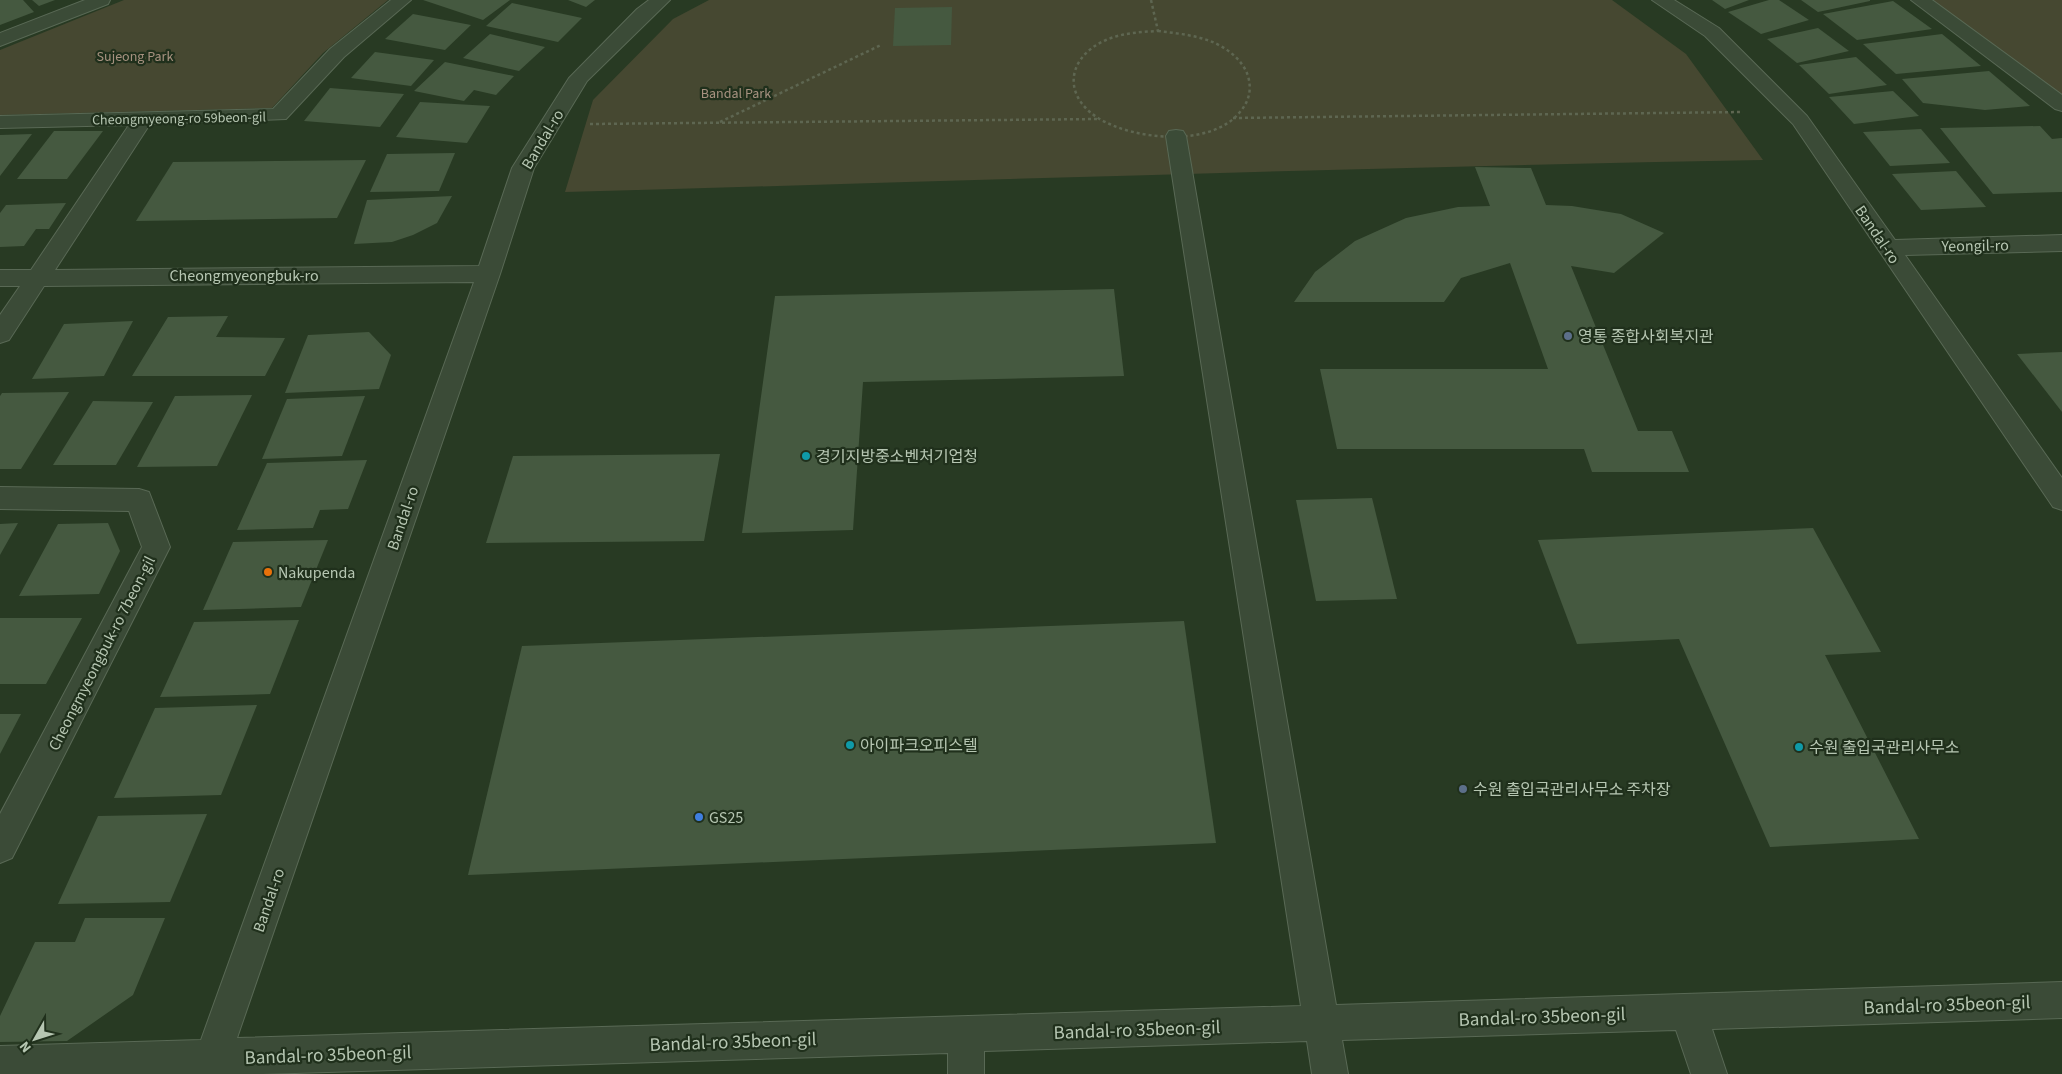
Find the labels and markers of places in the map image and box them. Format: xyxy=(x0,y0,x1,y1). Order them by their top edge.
place label: 영통 종합사회복지관 xyxy=(1578,326,1714,348)
marker: 영통 종합사회복지관 xyxy=(1562,330,1574,342)
place label: 경기지방중소벤처기업청 xyxy=(816,446,978,468)
marker: 경기지방중소벤처기업청 xyxy=(800,450,812,462)
place label: Nakupenda xyxy=(278,562,355,584)
marker: Nakupenda xyxy=(262,566,274,578)
place label: 아이파크오피스텔 xyxy=(860,735,978,757)
place label: 수원 출입국관리사무소 xyxy=(1809,737,1959,759)
marker: 아이파크오피스텔 xyxy=(844,739,856,751)
marker: 수원 출입국관리사무소 xyxy=(1793,741,1805,753)
place label: 수원 출입국관리사무소 주차장 xyxy=(1473,779,1671,801)
marker: 수원 출입국관리사무소 주차장 xyxy=(1457,783,1469,795)
place label: GS25 xyxy=(709,807,743,829)
marker: GS25 xyxy=(693,811,705,823)

